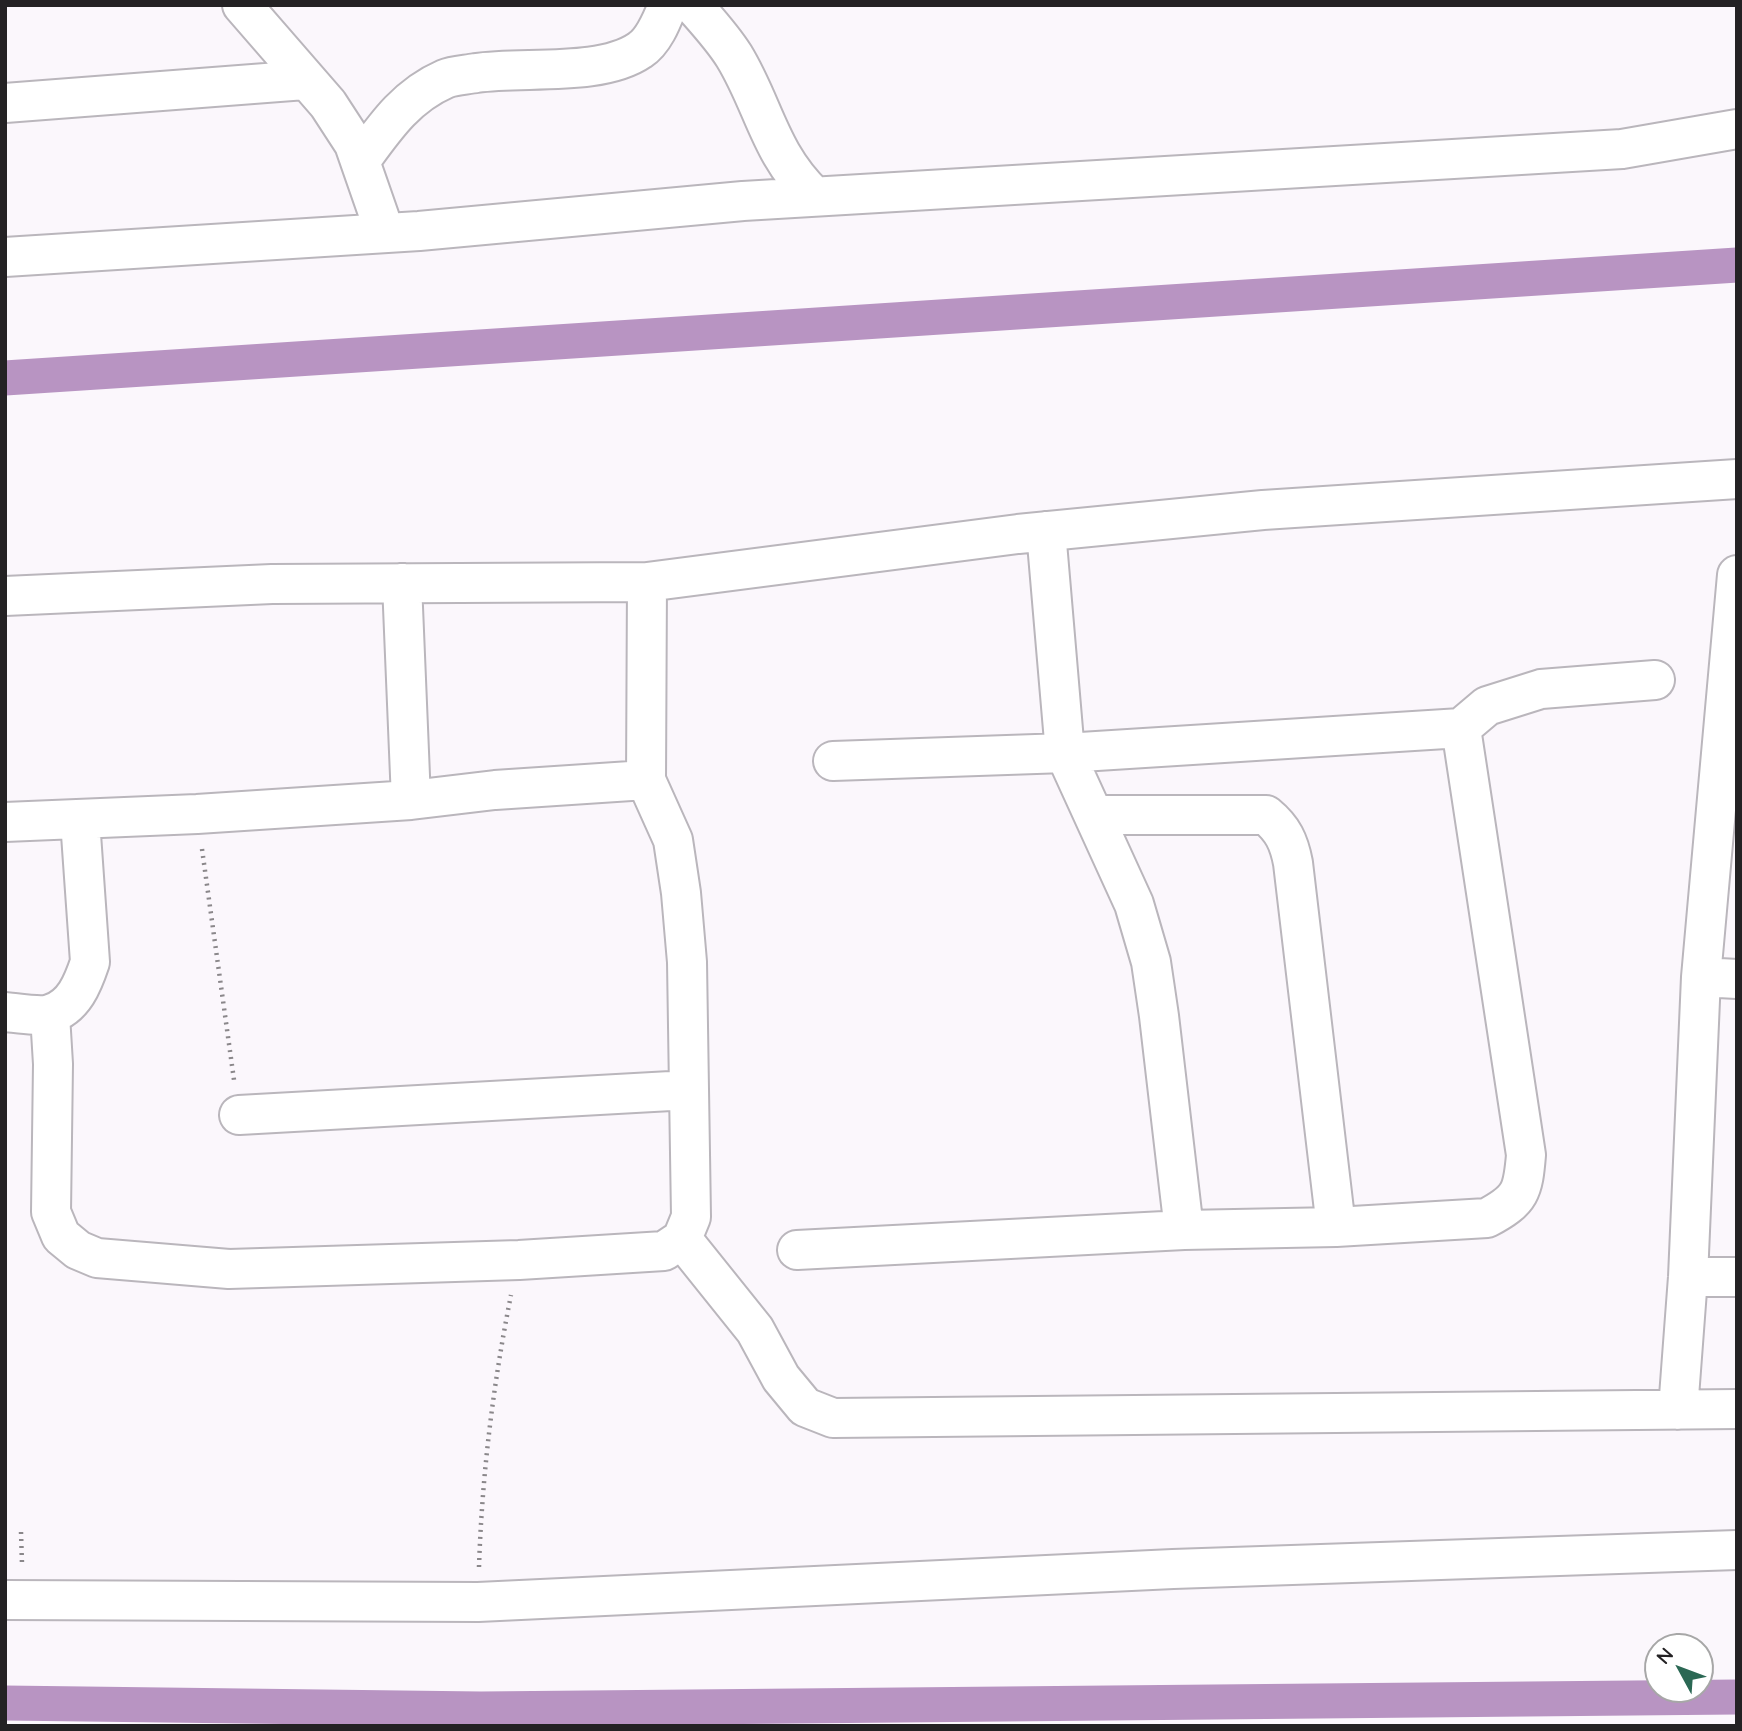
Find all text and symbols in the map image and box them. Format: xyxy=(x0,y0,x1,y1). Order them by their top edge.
north arrow xyxy=(1644,1633,1714,1703)
text: N xyxy=(1651,1642,1678,1669)

